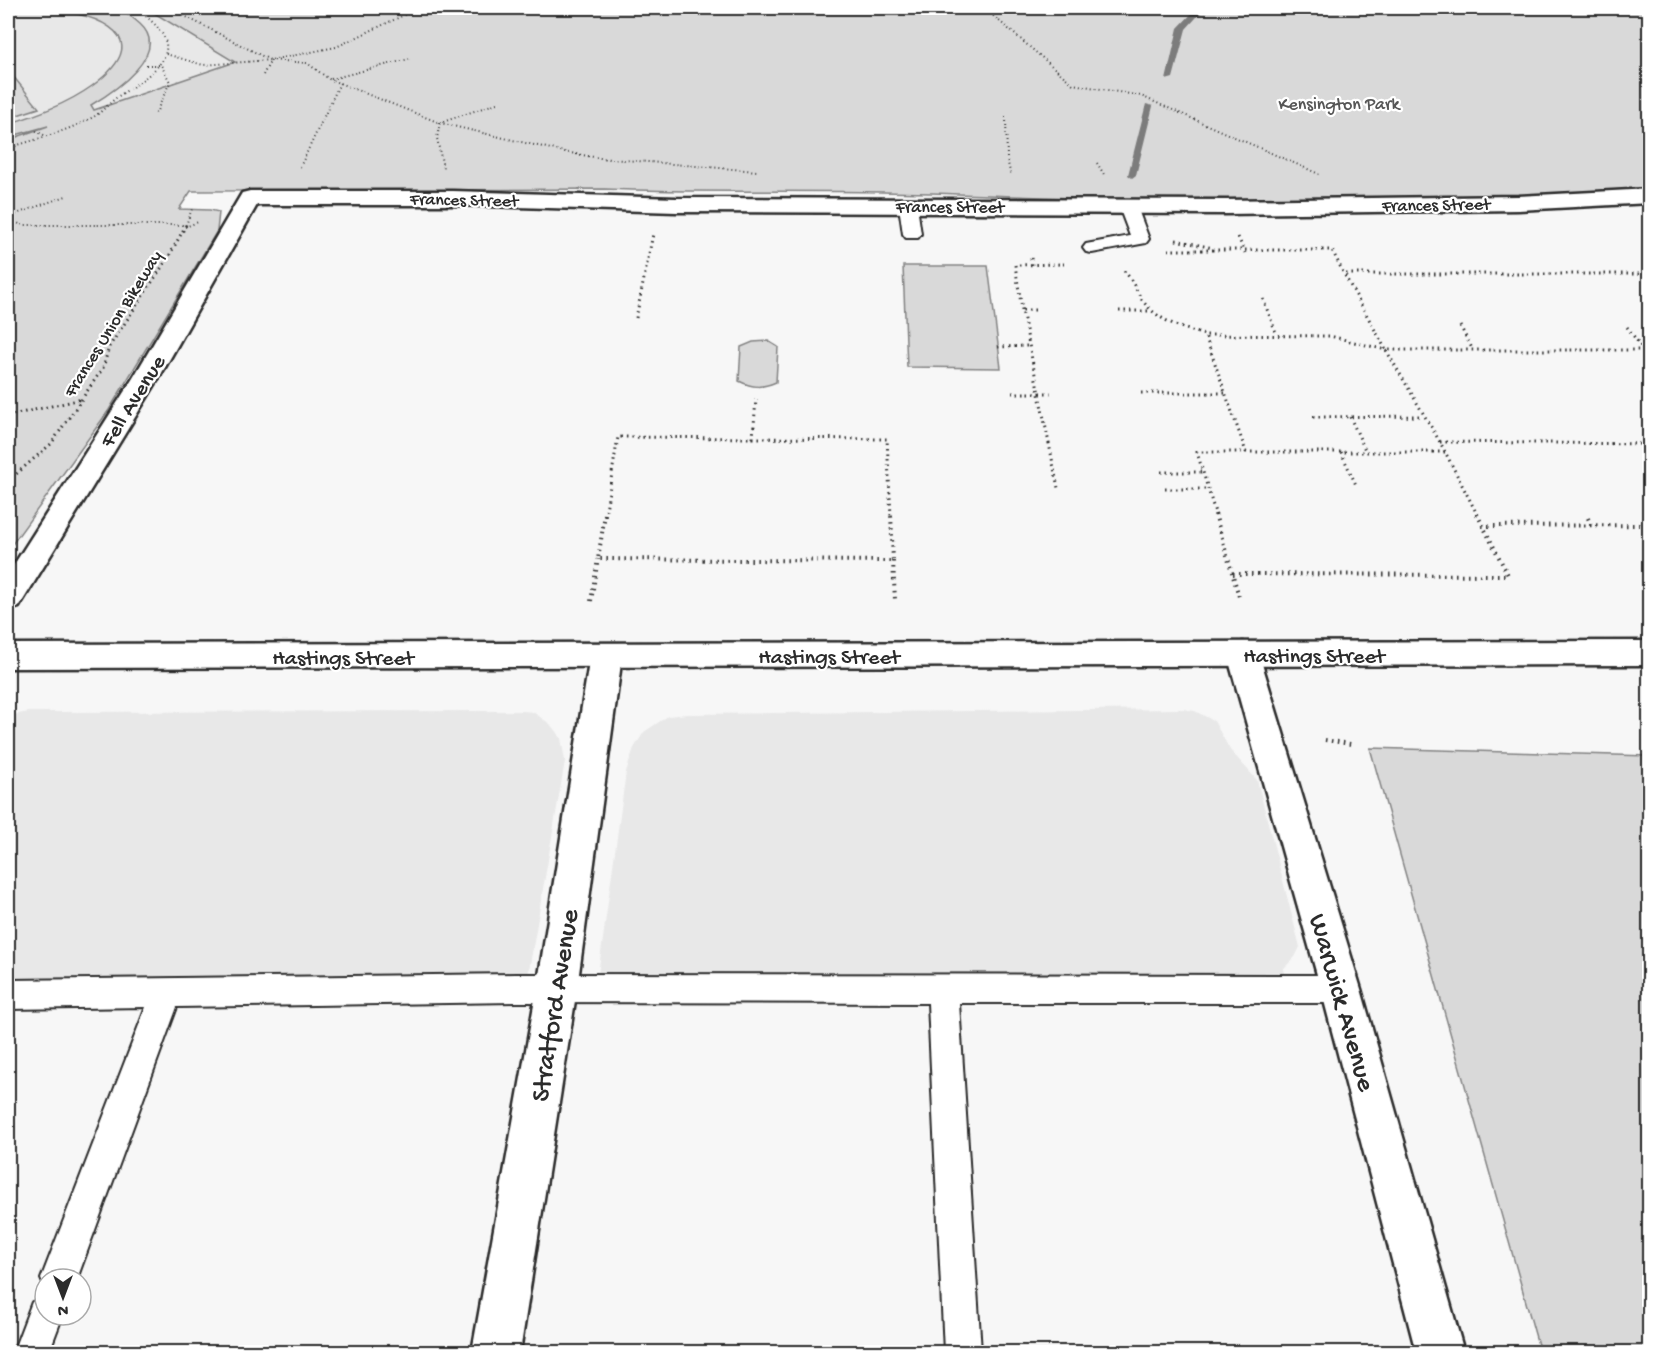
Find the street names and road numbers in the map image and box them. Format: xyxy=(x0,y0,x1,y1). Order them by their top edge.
street label: Frances Street xyxy=(409,190,520,213)
street label: Frances Street xyxy=(1381,195,1492,218)
street label: Frances Street xyxy=(895,198,1006,219)
street label: Frances Union Bikeway xyxy=(60,247,168,402)
street label: Fell Avenue xyxy=(95,351,173,454)
street label: Hastings Street xyxy=(1243,645,1387,671)
street label: Hastings Street xyxy=(758,646,902,672)
street label: Hastings Street xyxy=(272,647,416,673)
street label: Stratford Avenue xyxy=(526,906,588,1104)
street label: Warwick Avenue xyxy=(1300,911,1381,1097)

